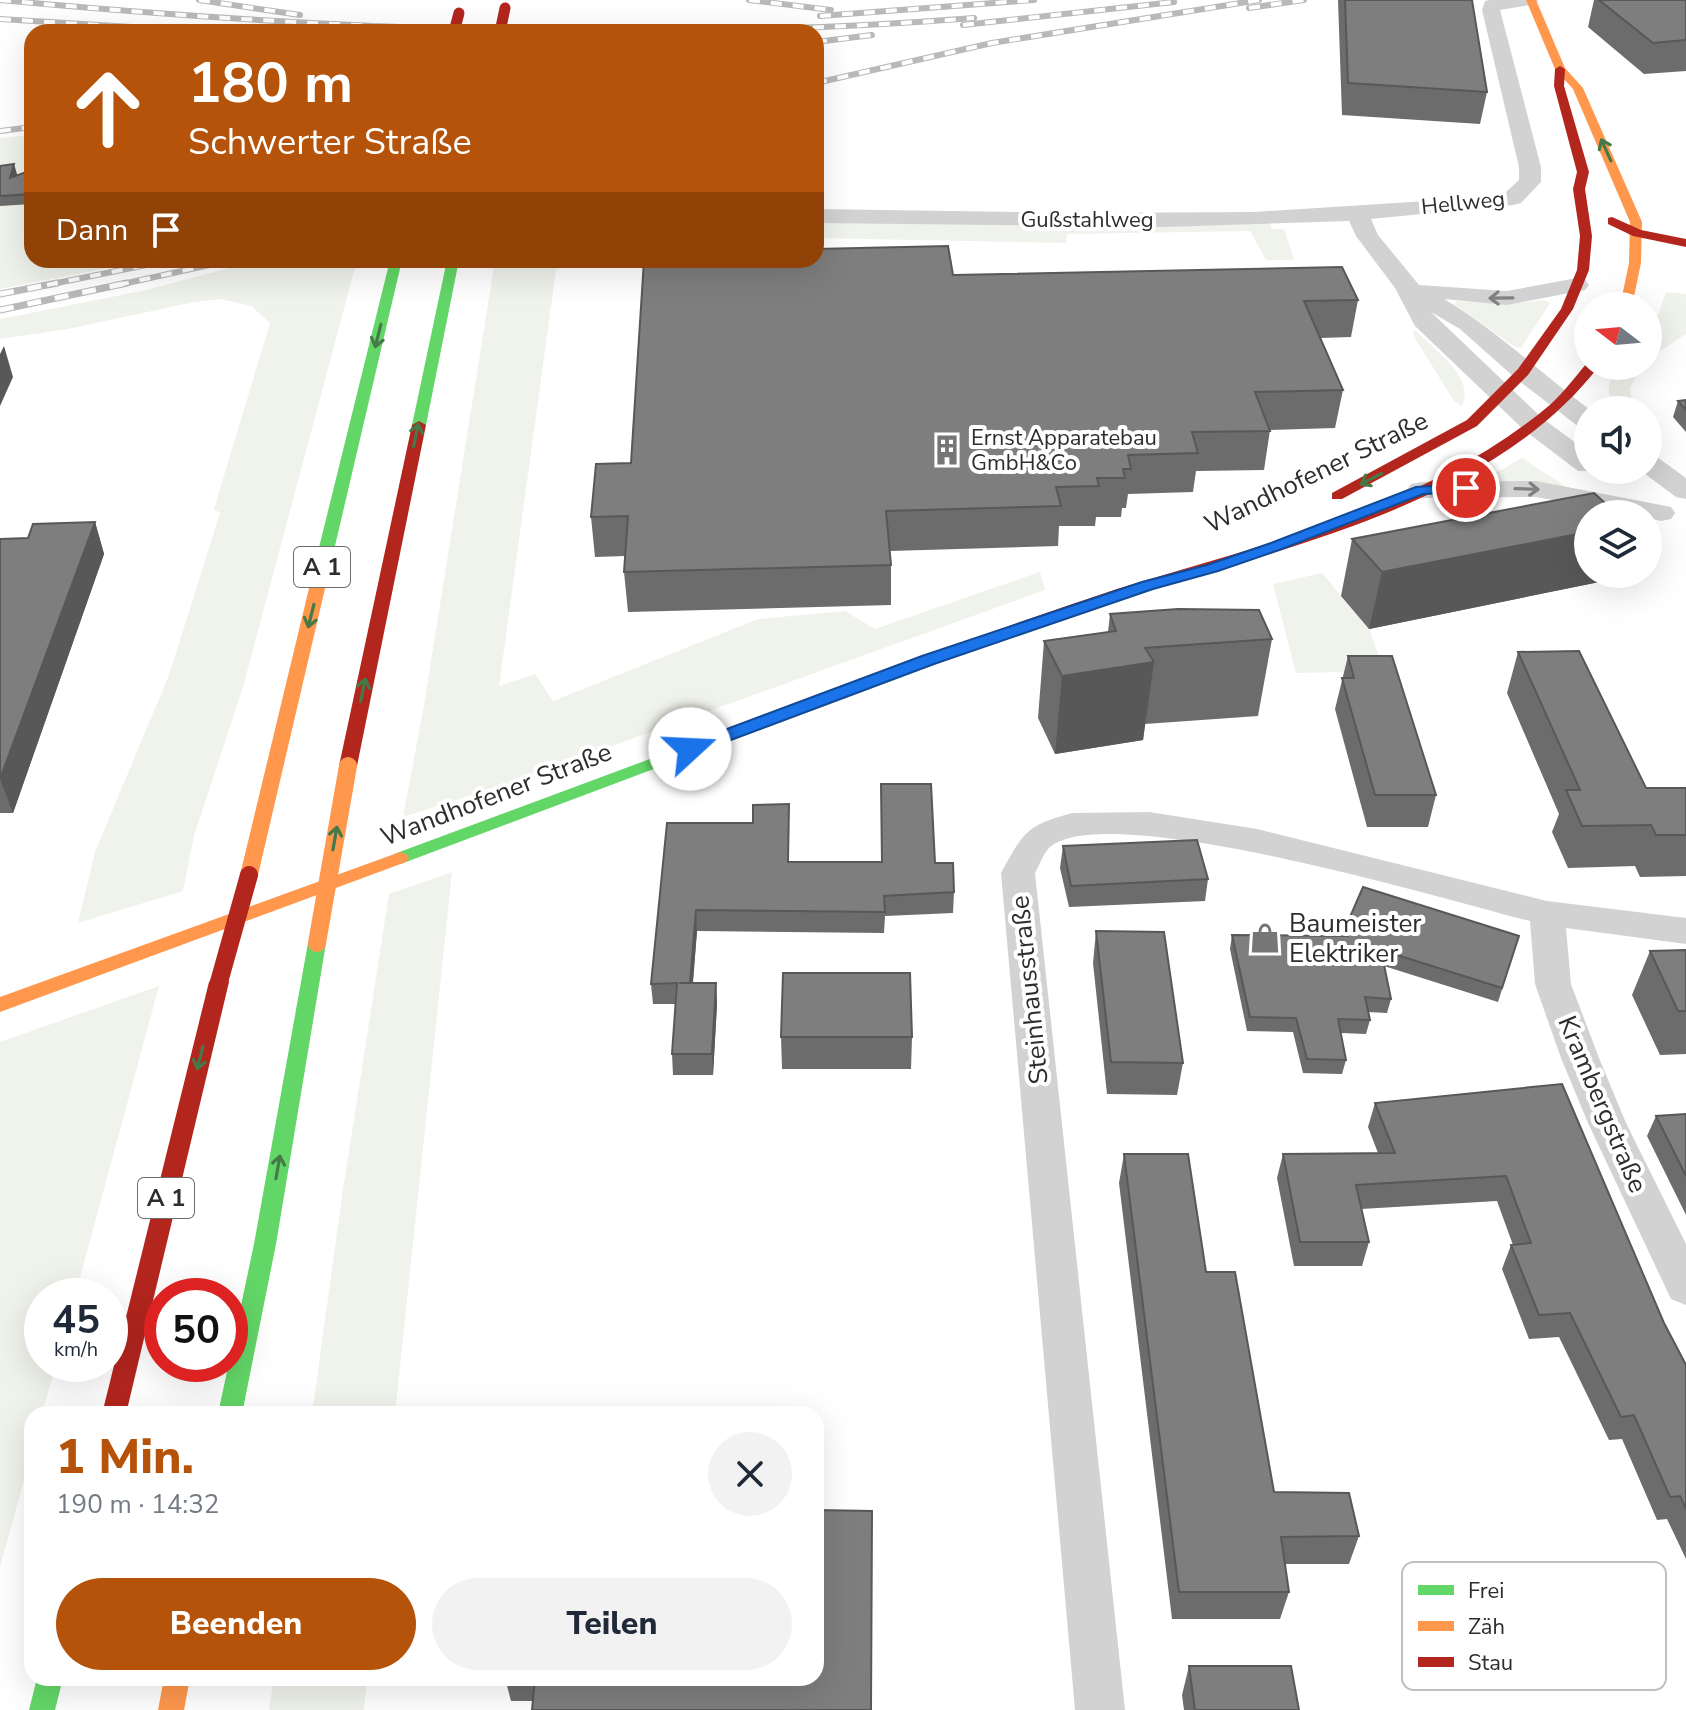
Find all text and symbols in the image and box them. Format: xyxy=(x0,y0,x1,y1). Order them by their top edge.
text: 180 m xyxy=(188,45,353,122)
icon: ahead xyxy=(56,56,160,160)
text: Schwerter Straße xyxy=(188,118,472,167)
one-way arrow xyxy=(1597,139,1612,163)
street label: Hellweg xyxy=(1420,184,1507,222)
street label: Gußstahlweg xyxy=(1020,205,1154,235)
icon: arrive xyxy=(144,208,188,252)
text: Dann xyxy=(56,210,128,251)
one-way arrow xyxy=(1488,290,1515,306)
north arrow xyxy=(1574,292,1662,380)
map controls xyxy=(1574,292,1662,588)
one-way arrow xyxy=(370,322,385,348)
button: sound xyxy=(1574,396,1662,484)
street label: Wandhofener Straße xyxy=(1199,403,1434,542)
one-way arrow xyxy=(410,423,425,448)
place label: Ernst Apparatebau GmbH&Co xyxy=(971,423,1157,478)
building icon: Ernst Apparatebau GmbH&Co xyxy=(930,433,964,467)
pin xyxy=(1432,454,1500,522)
icon: arrive xyxy=(1444,466,1488,510)
one-way arrow xyxy=(1359,472,1383,487)
one-way arrow xyxy=(1513,481,1540,497)
button: layers xyxy=(1574,500,1662,588)
road number: A 1 xyxy=(294,547,350,587)
one-way arrow xyxy=(303,602,318,628)
one-way arrow xyxy=(357,677,372,703)
position arrow xyxy=(648,707,732,791)
street label: Wandhofener Straße xyxy=(376,734,617,855)
one-way arrow xyxy=(329,826,344,851)
street label: Steinhausstraße xyxy=(1002,894,1057,1086)
place label: Baumeister Elektriker xyxy=(1289,906,1422,971)
shop icon: Baumeister Elektriker xyxy=(1248,921,1282,955)
street label: Krambergstraße xyxy=(1549,1010,1656,1198)
one-way arrow xyxy=(192,1045,207,1071)
one-way arrow xyxy=(272,1155,287,1180)
road number: A 1 xyxy=(138,1178,194,1218)
speed limit sign: 50 xyxy=(144,1278,248,1382)
text: 45 xyxy=(52,1293,100,1347)
text: km/h xyxy=(54,1336,98,1363)
text: 1 Min. xyxy=(56,1424,194,1490)
button: close xyxy=(708,1432,792,1516)
text: 190 m · 14:32 xyxy=(56,1487,219,1522)
legend xyxy=(1402,1562,1666,1690)
text: Frei xyxy=(1468,1576,1504,1606)
button: Beenden xyxy=(56,1578,416,1670)
button: Teilen xyxy=(432,1578,792,1670)
text: Zäh xyxy=(1468,1612,1505,1642)
text: Stau xyxy=(1468,1648,1513,1678)

